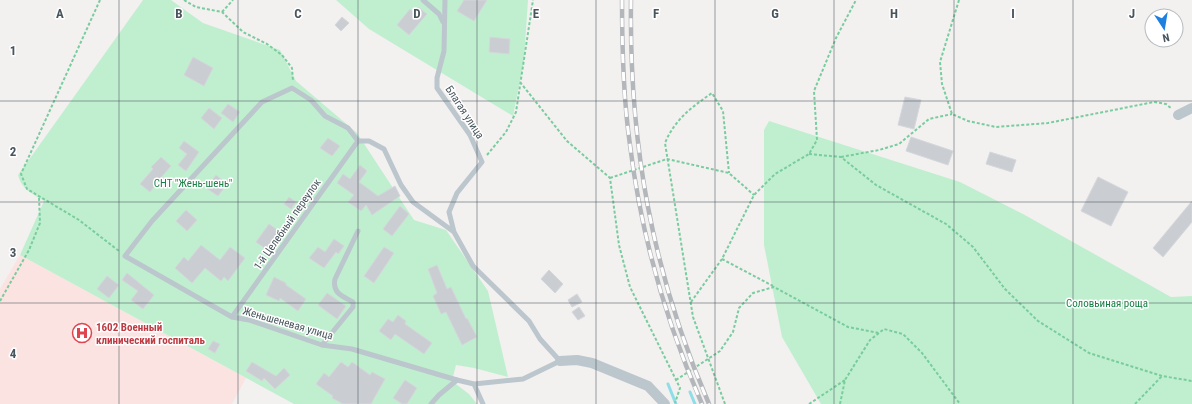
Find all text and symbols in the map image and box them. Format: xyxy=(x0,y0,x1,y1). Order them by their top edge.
text: A xyxy=(56,6,64,21)
text: B xyxy=(175,6,183,21)
text: C xyxy=(294,6,302,21)
text: D xyxy=(413,6,421,21)
text: E xyxy=(533,6,540,21)
text: F xyxy=(653,6,659,21)
text: G xyxy=(771,6,779,21)
text: H xyxy=(890,6,898,21)
text: I xyxy=(1011,6,1015,21)
text: J xyxy=(1129,6,1135,21)
north arrow xyxy=(1144,8,1184,48)
text: N xyxy=(1161,30,1171,44)
text: 1 xyxy=(10,43,16,58)
street label: Благая улица xyxy=(443,83,487,141)
text: 2 xyxy=(10,144,17,159)
street label: 1-й Целебный переулок xyxy=(251,176,324,272)
park label: СНТ "Жень-шень" xyxy=(154,177,232,190)
text: 3 xyxy=(10,245,16,260)
park label: Соловьиная роща xyxy=(1066,297,1148,310)
street label: Женьшеневая улица xyxy=(241,304,335,343)
place label: 1602 Военный клинический госпиталь xyxy=(96,321,205,347)
hospital icon: 1602 Военный клинический госпиталь xyxy=(71,322,93,344)
text: 4 xyxy=(10,346,17,361)

